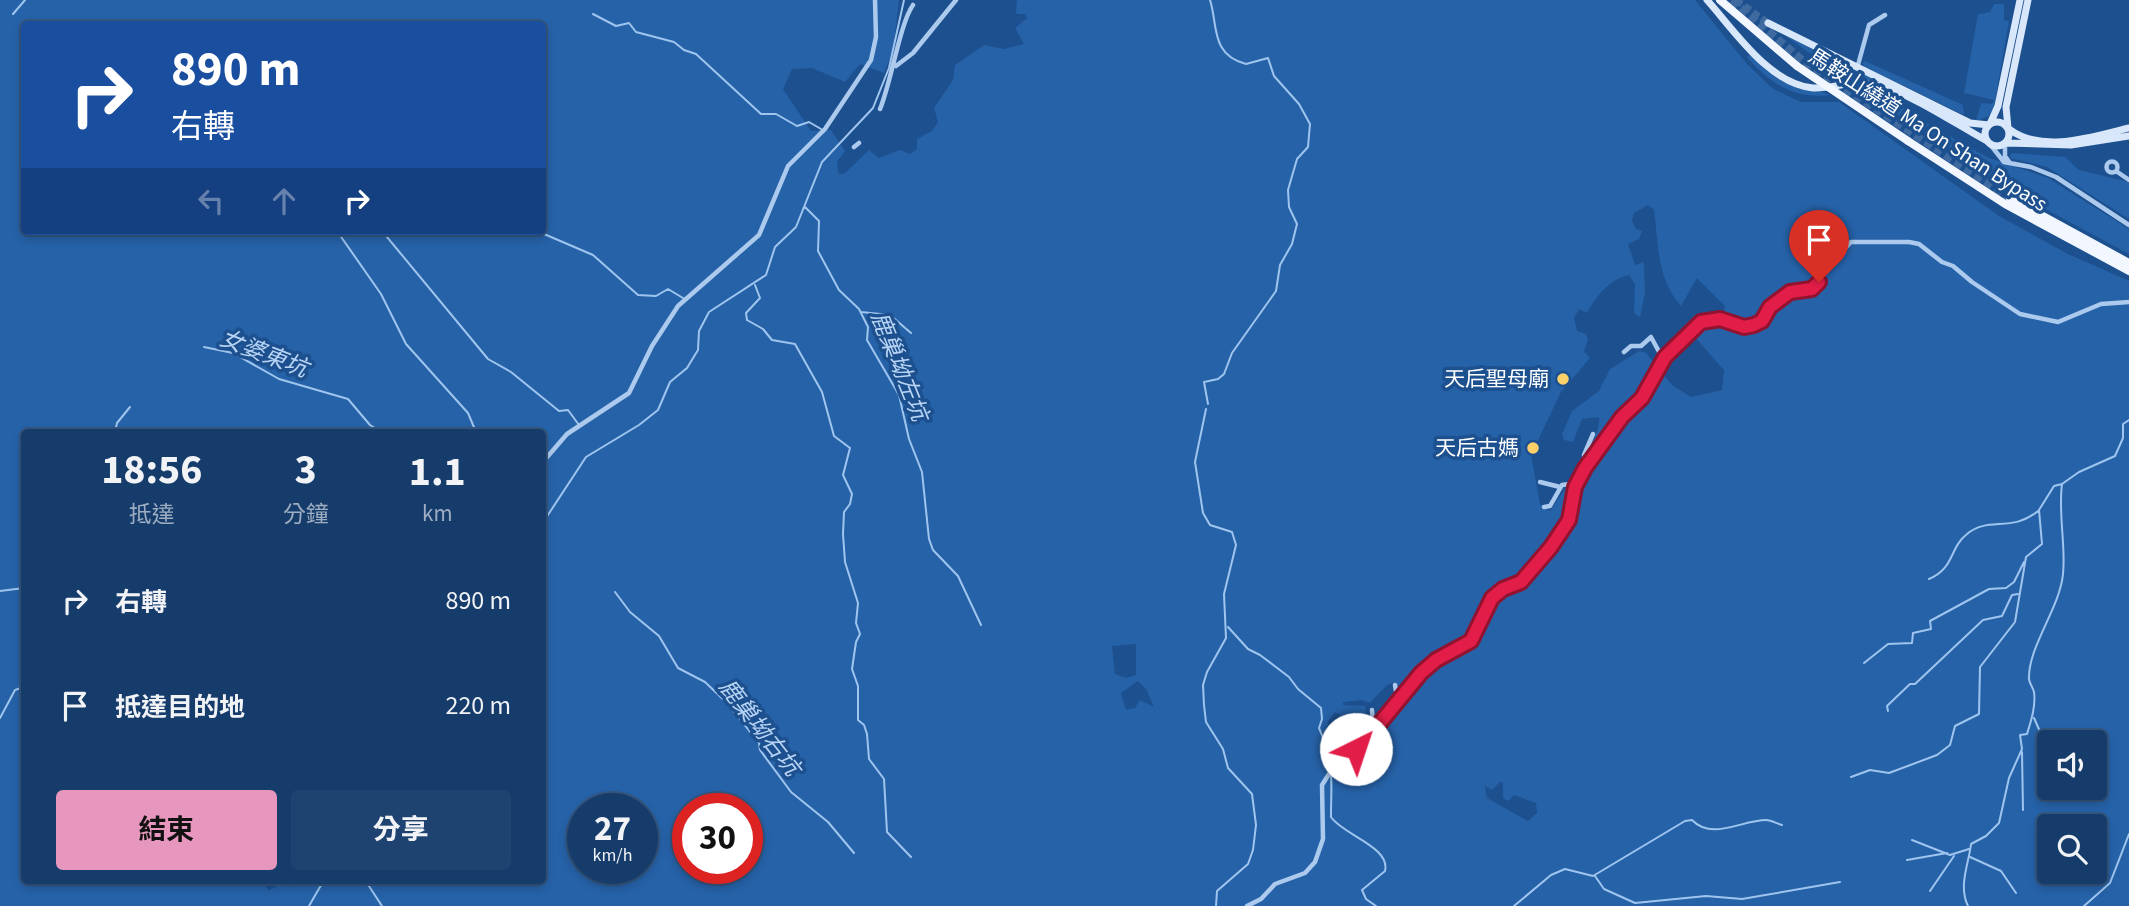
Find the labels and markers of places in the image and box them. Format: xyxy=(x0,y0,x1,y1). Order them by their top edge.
pin xyxy=(1789,210,1849,282)
place label: 天后聖母廟 xyxy=(1444,364,1549,394)
marker: 天后聖母廟 xyxy=(1555,371,1571,387)
place label: 天后古媽 xyxy=(1435,433,1519,463)
marker: 天后古媽 xyxy=(1525,440,1541,456)

